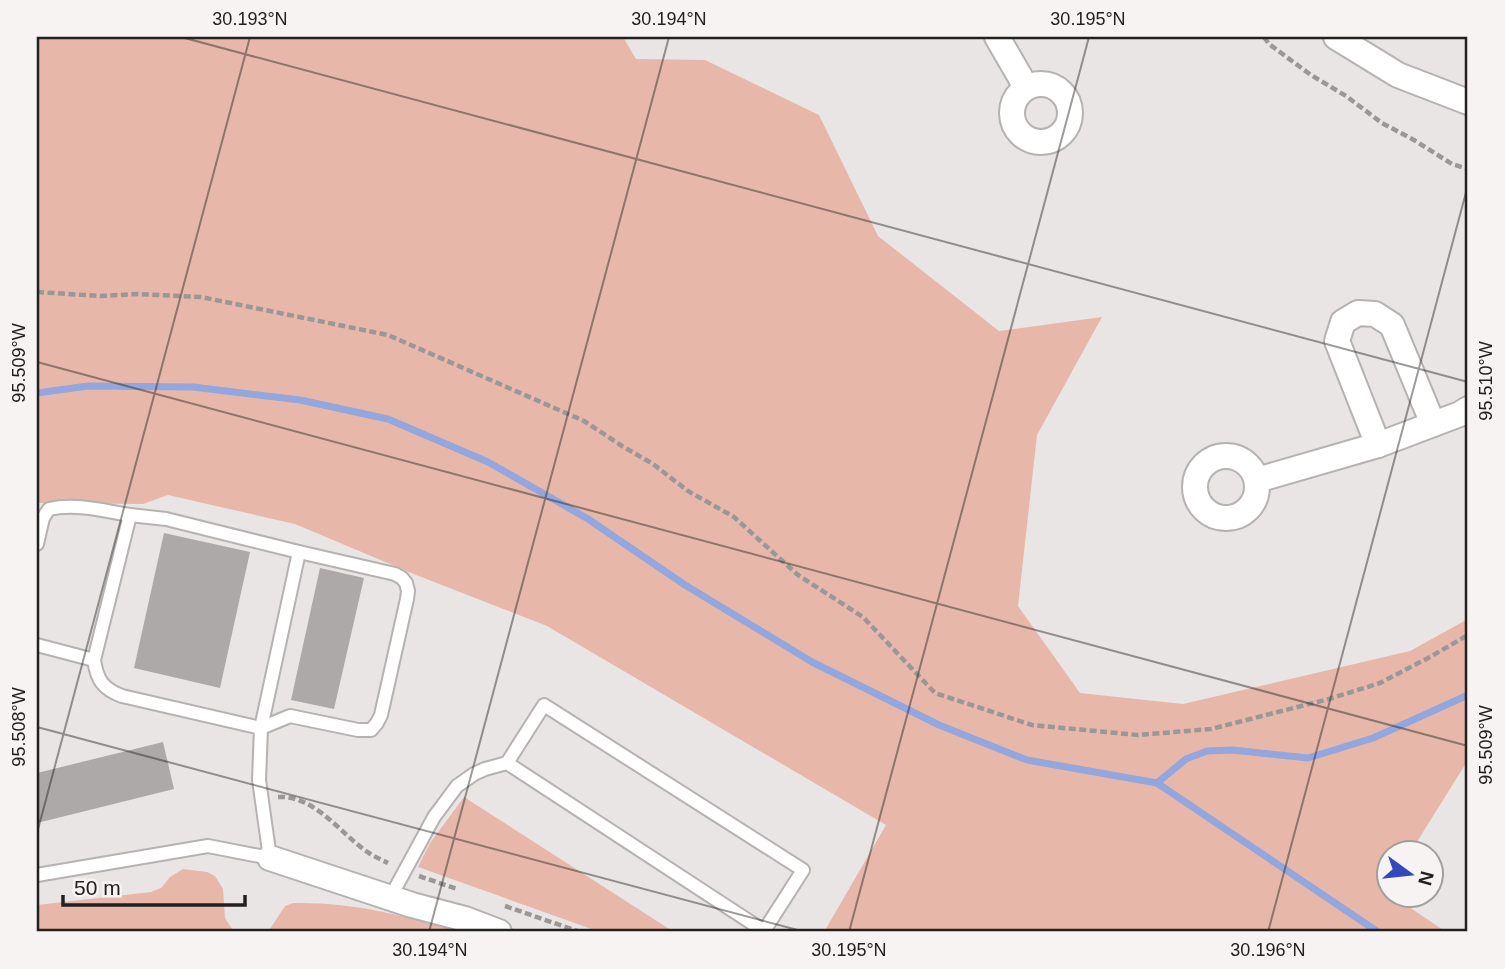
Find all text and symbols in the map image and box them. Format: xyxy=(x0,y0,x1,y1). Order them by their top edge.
text: 30.193°N xyxy=(212,9,288,29)
text: 30.194°N xyxy=(631,9,707,29)
text: 30.195°N xyxy=(1050,9,1126,29)
text: 95.509°W xyxy=(9,323,29,403)
text: 95.510°W xyxy=(1476,341,1496,421)
text: 95.508°W xyxy=(9,687,29,767)
text: 95.509°W xyxy=(1476,705,1496,785)
north arrow xyxy=(1376,839,1446,909)
scale bar xyxy=(63,864,245,908)
text: N xyxy=(1414,869,1438,888)
text: 50 m xyxy=(74,876,121,899)
text: 30.194°N xyxy=(392,940,468,960)
text: 30.195°N xyxy=(811,940,887,960)
text: 30.196°N xyxy=(1230,940,1306,960)

